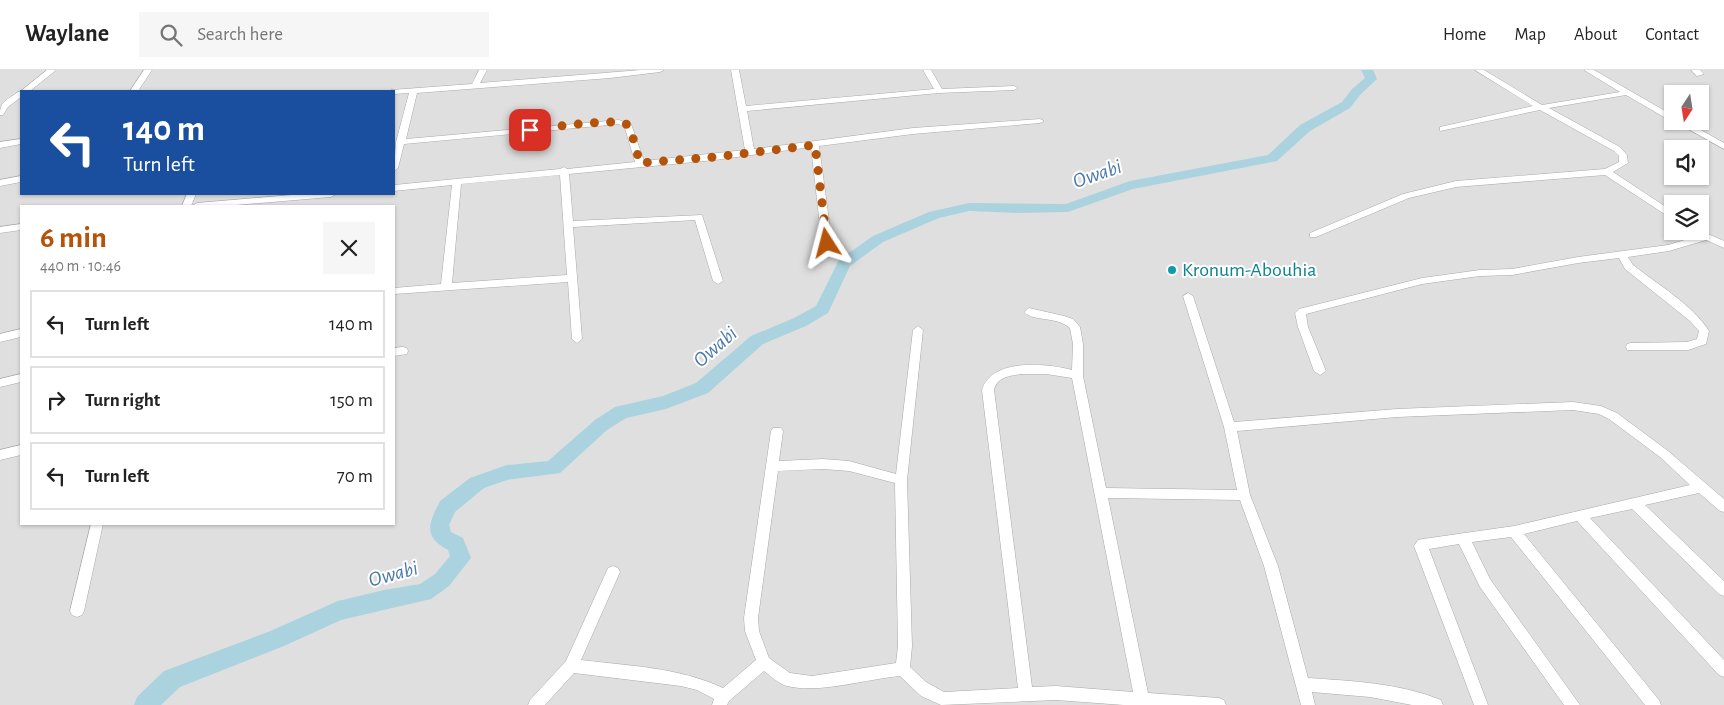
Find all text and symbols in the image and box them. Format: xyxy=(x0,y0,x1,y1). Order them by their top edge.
search box xyxy=(139,12,489,57)
icon: search xyxy=(157,21,185,49)
text: Waylane xyxy=(25,22,109,46)
text: Search here xyxy=(197,25,283,44)
text: Home xyxy=(1443,26,1486,44)
text: Map xyxy=(1514,26,1546,44)
text: About xyxy=(1574,26,1617,44)
text: Contact xyxy=(1645,26,1699,44)
north arrow xyxy=(1664,85,1709,130)
map controls xyxy=(1664,85,1709,240)
pin xyxy=(509,109,551,151)
icon: left xyxy=(40,110,105,175)
text: 140 m xyxy=(123,112,205,147)
icon: arrive xyxy=(516,116,544,144)
button: sound xyxy=(1664,140,1709,185)
text: Turn left xyxy=(123,153,195,175)
water label: Owabi xyxy=(1070,156,1124,192)
button: layers xyxy=(1664,195,1709,240)
position arrow xyxy=(800,216,852,268)
button: close xyxy=(323,222,375,274)
text: 6 min xyxy=(40,223,107,253)
text: 440 m · 10:46 xyxy=(40,258,121,274)
place label: Kronum-Abouhia xyxy=(1182,260,1317,280)
marker: Kronum-Abouhia xyxy=(1166,264,1178,276)
icon: left xyxy=(42,310,70,338)
text: Turn left xyxy=(85,315,149,334)
text: 140 m xyxy=(329,315,373,334)
water label: Owabi xyxy=(689,322,741,371)
icon: right xyxy=(42,386,70,414)
text: Turn right xyxy=(85,391,160,410)
text: 150 m xyxy=(330,391,373,410)
icon: left xyxy=(42,462,70,490)
text: Turn left xyxy=(85,467,149,486)
text: 70 m xyxy=(337,467,373,486)
water label: Owabi xyxy=(366,557,420,591)

